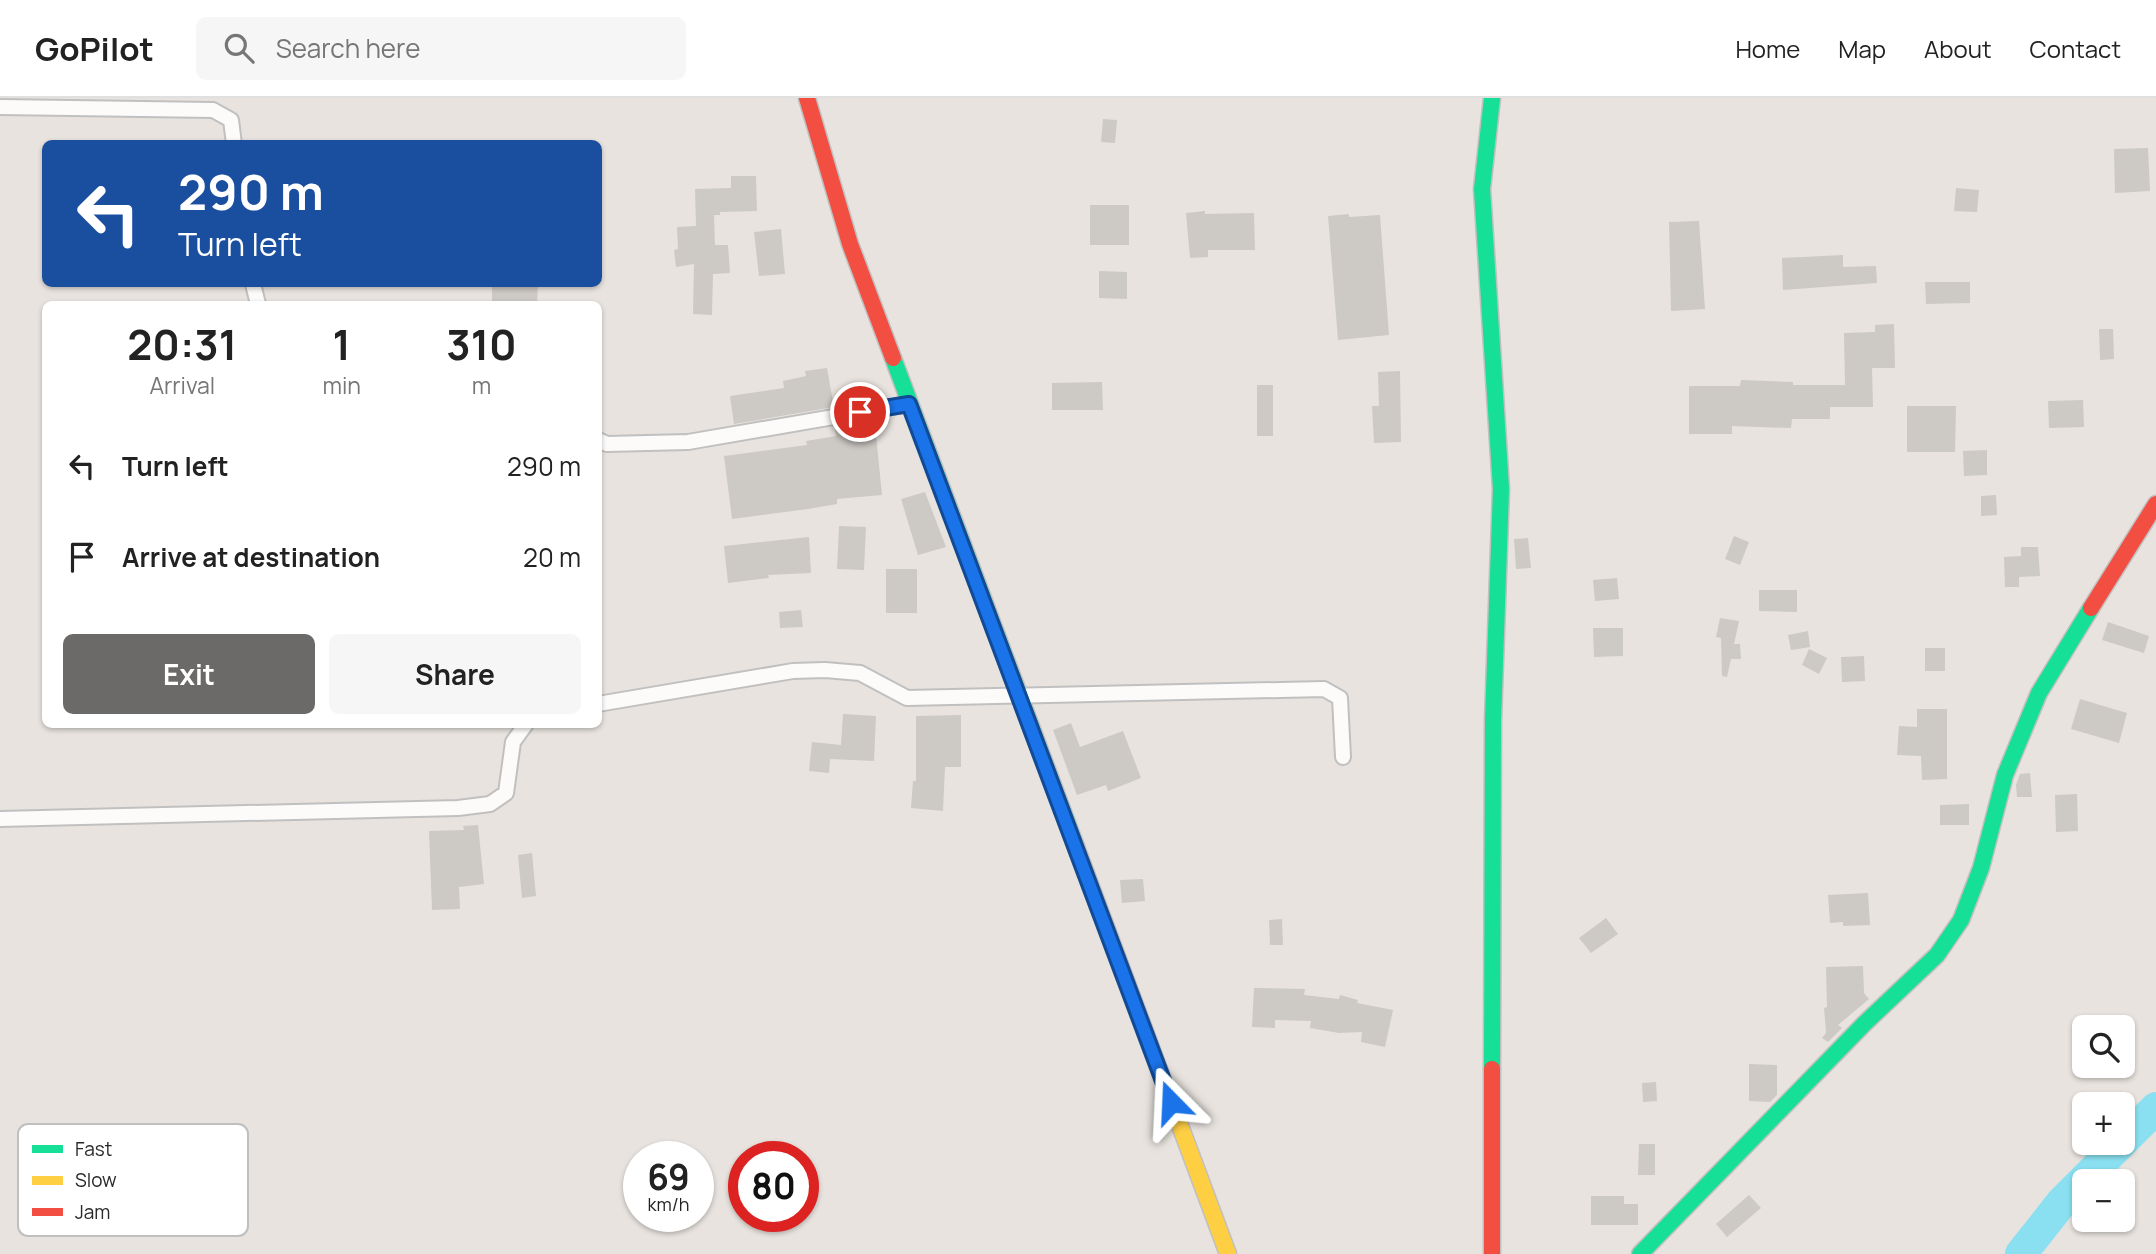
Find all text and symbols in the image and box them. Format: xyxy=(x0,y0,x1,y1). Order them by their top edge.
search box xyxy=(196,17,686,80)
text: GoPilot xyxy=(35,26,154,71)
icon: search xyxy=(220,29,258,67)
text: Search here xyxy=(276,30,420,66)
text: Home xyxy=(1735,32,1800,65)
text: Map xyxy=(1838,32,1886,65)
text: About xyxy=(1924,32,1992,65)
text: Contact xyxy=(2030,32,2121,65)
text: 290 m xyxy=(178,158,324,225)
icon: left xyxy=(63,168,154,259)
text: Turn left xyxy=(178,222,302,266)
text: 20:31 xyxy=(127,315,237,373)
text: 1 xyxy=(332,315,351,373)
text: 310 xyxy=(446,315,517,373)
text: Arrival xyxy=(149,369,215,401)
text: min xyxy=(322,369,361,401)
text: m xyxy=(472,369,491,401)
pin xyxy=(830,382,890,442)
icon: arrive xyxy=(841,393,879,431)
icon: left xyxy=(63,447,101,485)
text: Turn left xyxy=(122,448,229,484)
text: 290 m xyxy=(507,448,581,484)
icon: arrive xyxy=(63,538,101,576)
text: Arrive at destination xyxy=(122,539,380,575)
text: 20 m xyxy=(523,539,581,575)
button: Exit xyxy=(63,634,315,714)
button: Share xyxy=(329,634,581,714)
map controls xyxy=(2072,1015,2135,1232)
button: search xyxy=(2072,1015,2135,1078)
position arrow xyxy=(1134,1065,1208,1139)
button: + xyxy=(2072,1092,2135,1155)
legend xyxy=(18,1124,248,1236)
text: Fast xyxy=(75,1136,112,1162)
speed limit sign: 80 xyxy=(728,1141,819,1232)
text: 69 xyxy=(647,1153,690,1201)
text: Slow xyxy=(75,1167,117,1193)
button: − xyxy=(2072,1169,2135,1232)
text: km/h xyxy=(648,1192,689,1216)
text: Jam xyxy=(75,1199,110,1225)

